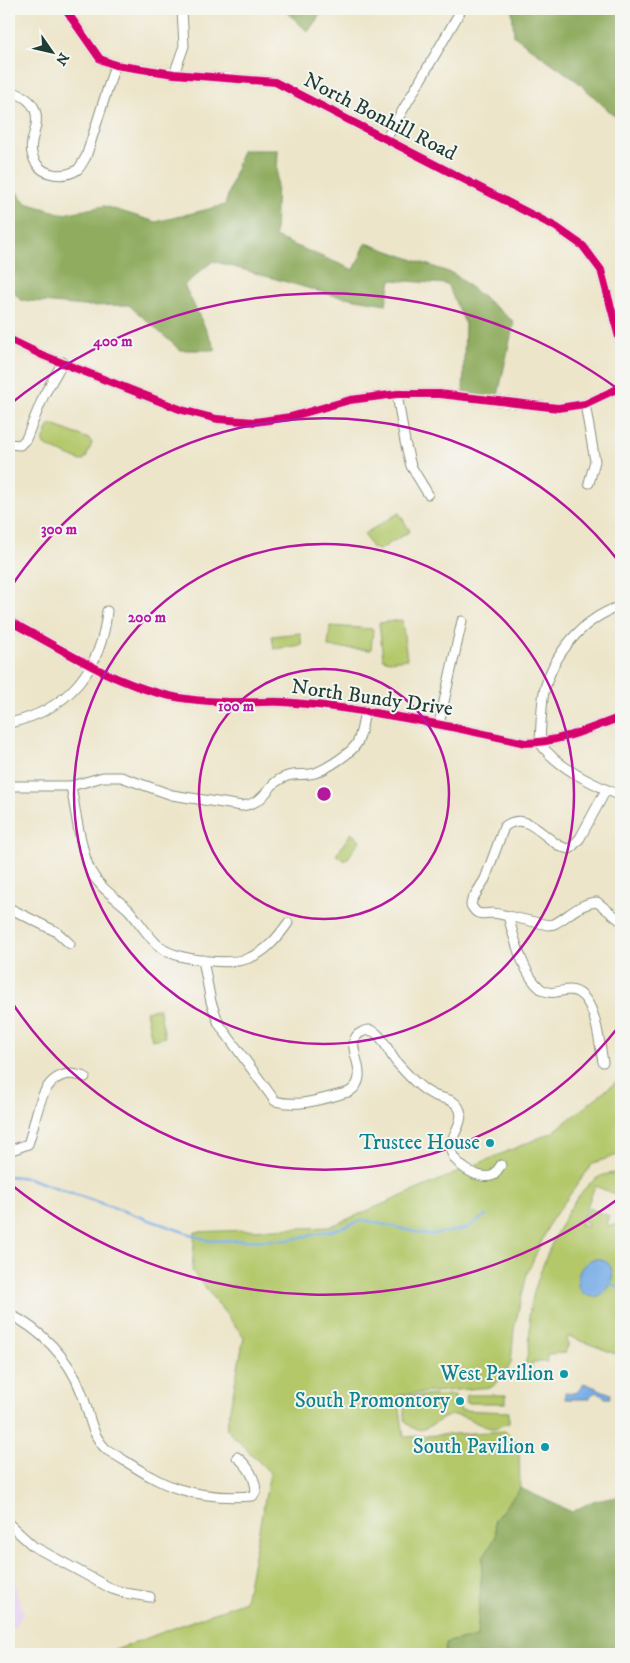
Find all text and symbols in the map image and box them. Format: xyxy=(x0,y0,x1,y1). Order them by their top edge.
north arrow xyxy=(28,28,78,78)
text: N xyxy=(51,49,73,69)
street label: North Bonhill Road xyxy=(299,67,461,167)
text: 400 m xyxy=(92,332,133,351)
text: 300 m xyxy=(41,520,78,539)
text: 200 m xyxy=(128,608,167,627)
street label: North Bundy Drive xyxy=(290,674,455,722)
text: 100 m xyxy=(218,697,255,716)
centre of rings xyxy=(315,785,333,803)
place label: Trustee House xyxy=(359,1130,480,1156)
marker: Trustee House xyxy=(484,1137,496,1149)
place label: West Pavilion xyxy=(439,1361,554,1387)
marker: West Pavilion xyxy=(558,1368,570,1380)
place label: South Promontory xyxy=(295,1388,451,1414)
marker: South Promontory xyxy=(454,1395,466,1407)
place label: South Pavilion xyxy=(413,1434,535,1460)
marker: South Pavilion xyxy=(539,1441,551,1453)

